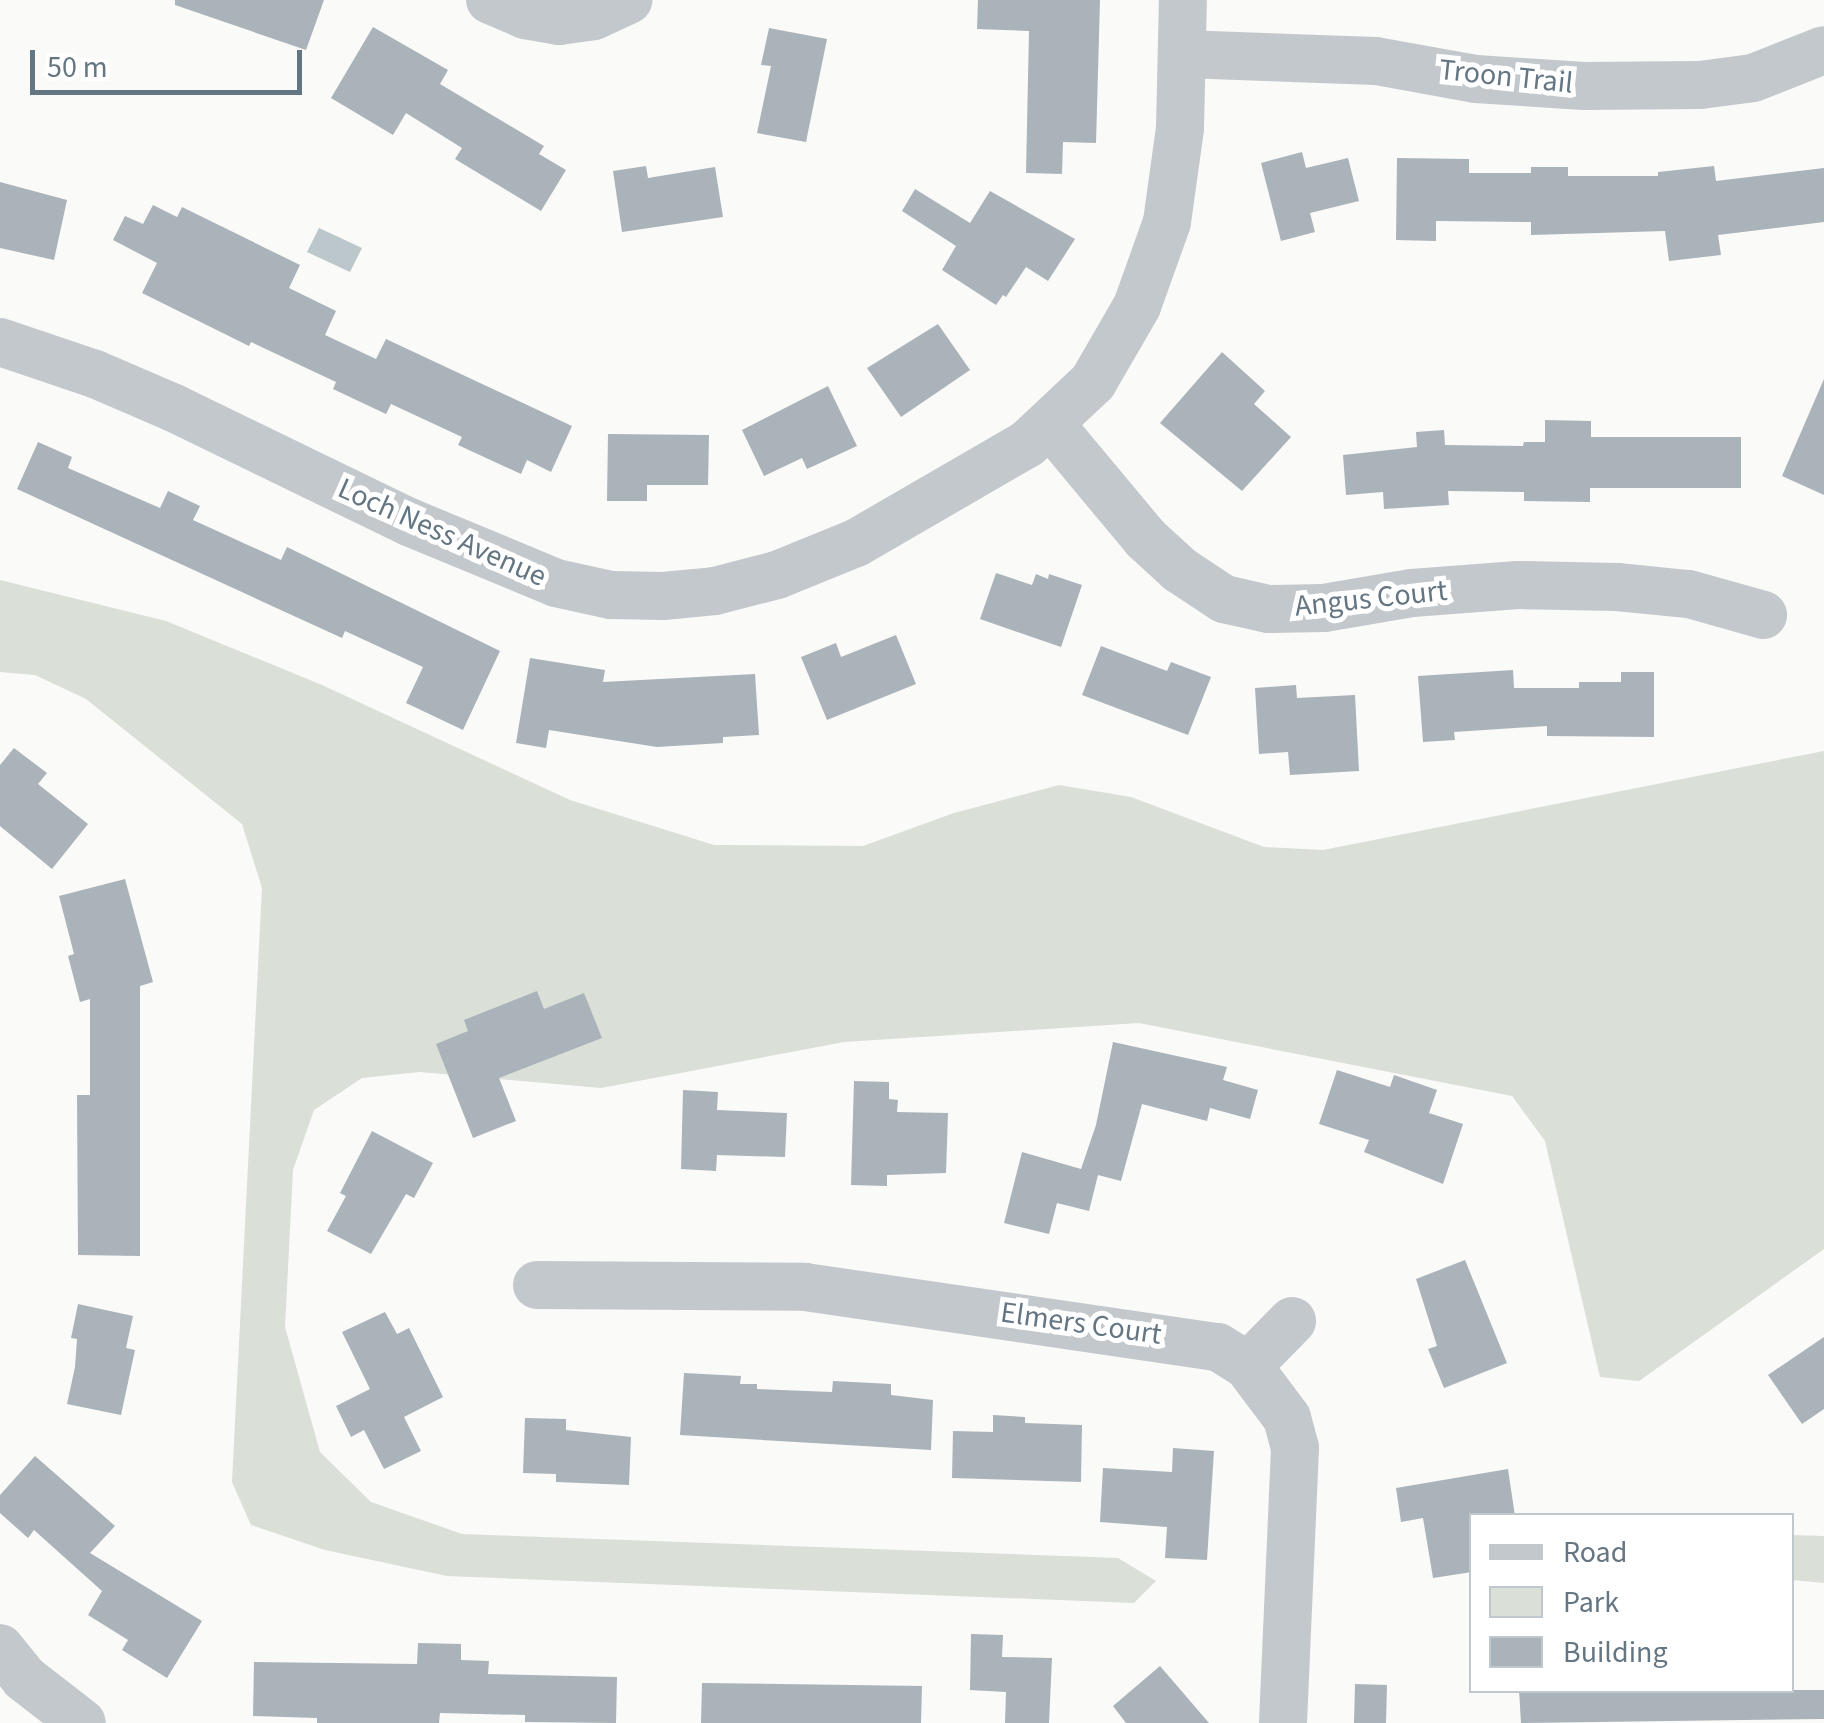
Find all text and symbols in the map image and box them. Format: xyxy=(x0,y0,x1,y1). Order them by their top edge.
scale bar xyxy=(35,30,308,92)
text: 50 m xyxy=(47,46,108,89)
street label: Troon Trail xyxy=(1437,52,1575,102)
street label: Loch Ness Avenue xyxy=(332,471,552,595)
street label: Angus Court xyxy=(1293,573,1449,625)
street label: Elmers Court xyxy=(998,1295,1164,1353)
legend xyxy=(1469,1513,1794,1693)
text: Road xyxy=(1563,1531,1627,1574)
text: Park xyxy=(1563,1581,1619,1624)
text: Building xyxy=(1563,1631,1668,1674)

